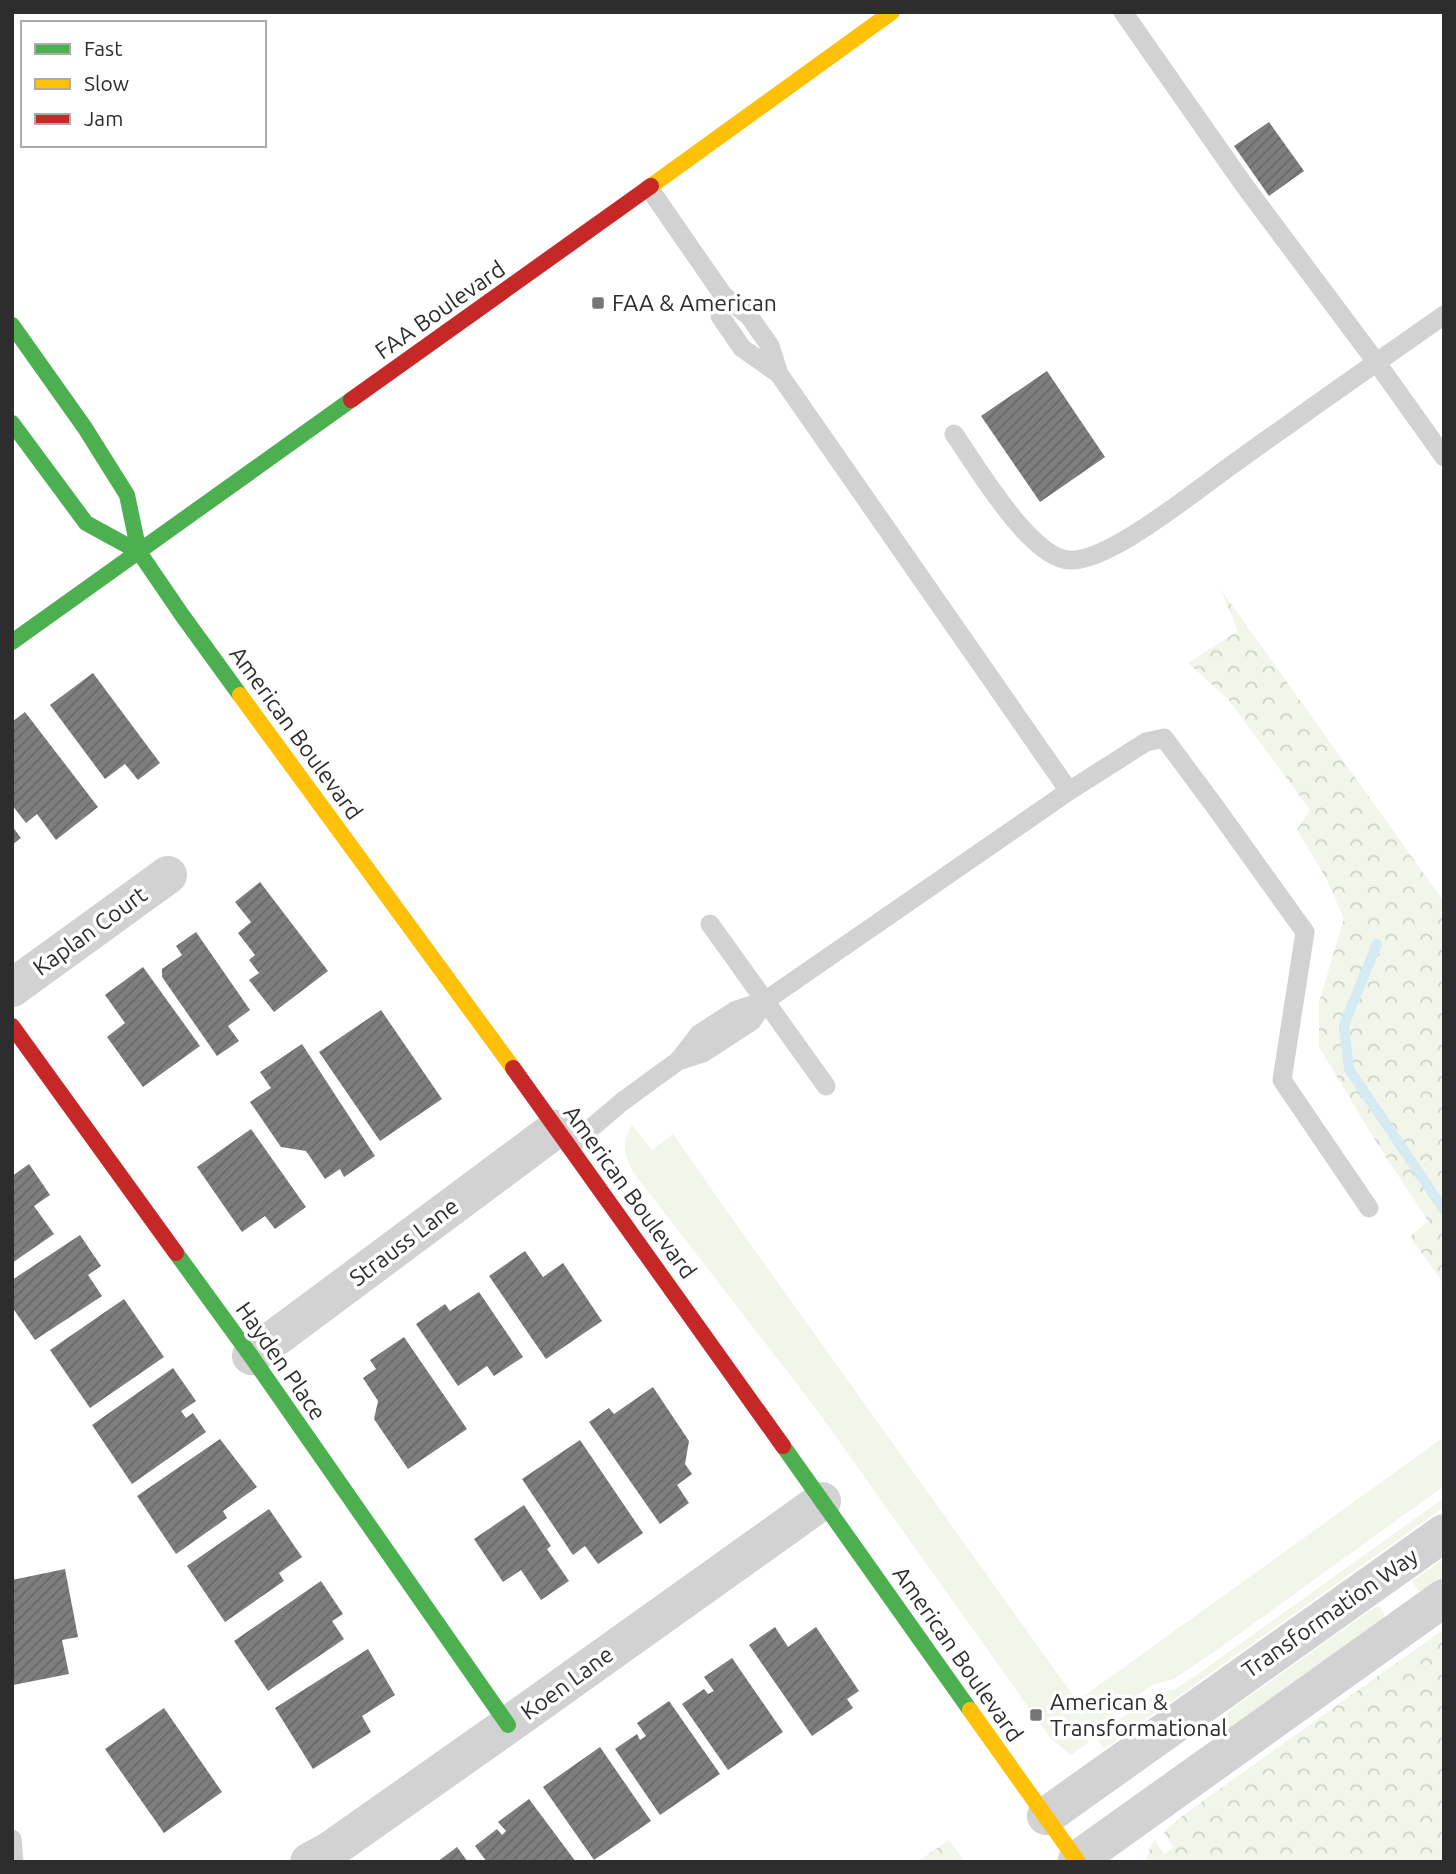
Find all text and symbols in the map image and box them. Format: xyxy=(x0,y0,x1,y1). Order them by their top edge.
legend xyxy=(21,21,266,147)
text: Fast xyxy=(84,36,122,60)
text: Slow xyxy=(84,71,129,95)
text: Jam xyxy=(84,106,123,130)
street label: FAA Boulevard xyxy=(370,256,509,364)
place label: FAA & American xyxy=(612,290,777,315)
marker: FAA & American xyxy=(590,295,606,311)
street label: American Boulevard xyxy=(225,641,368,824)
street label: Kaplan Court xyxy=(28,881,151,980)
street label: American Boulevard xyxy=(559,1100,702,1283)
street label: Strauss Lane xyxy=(345,1193,463,1291)
street label: Hayden Place xyxy=(231,1297,331,1425)
street label: Transformation Way xyxy=(1237,1543,1422,1683)
street label: American Boulevard xyxy=(889,1561,1028,1746)
street label: Koen Lane xyxy=(516,1641,618,1724)
place label: American & Transformational xyxy=(1050,1689,1227,1740)
marker: American & Transformational xyxy=(1028,1707,1044,1723)

